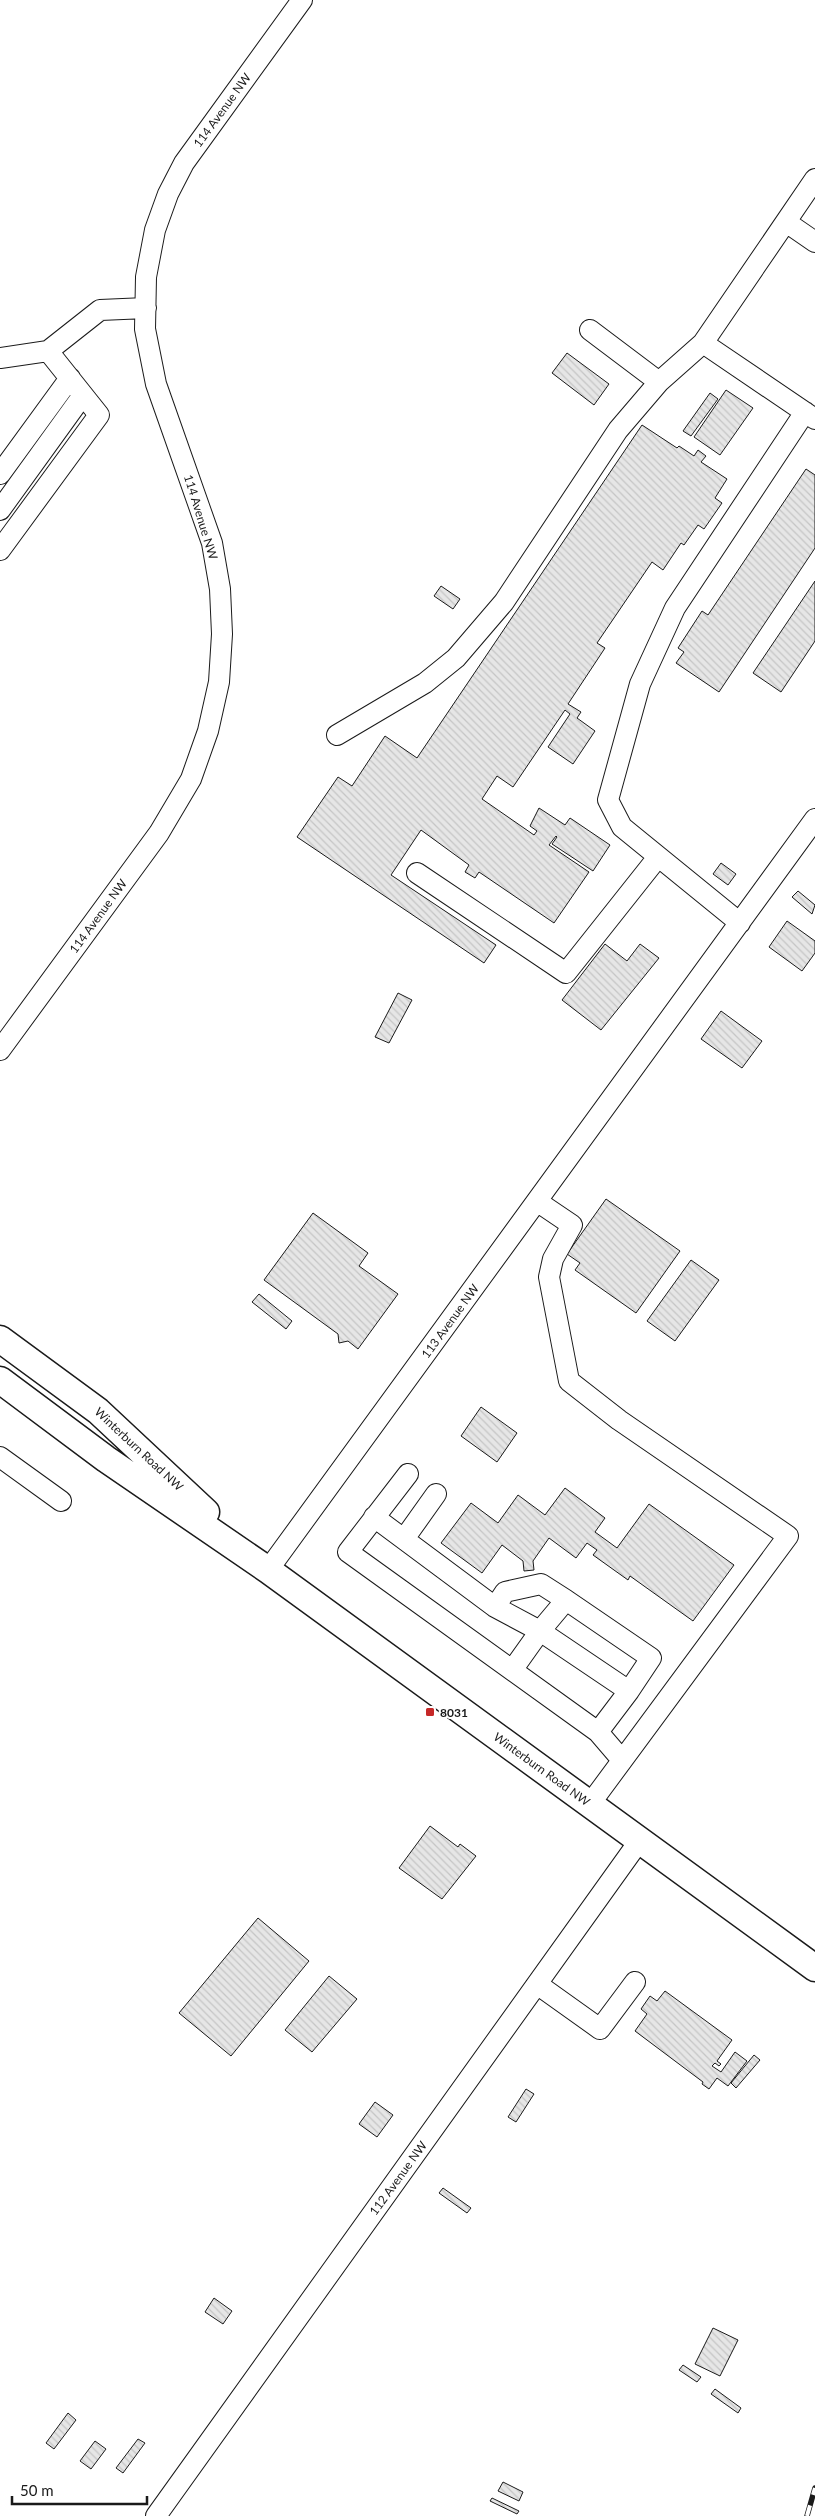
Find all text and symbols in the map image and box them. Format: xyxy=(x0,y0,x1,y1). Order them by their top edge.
street label: 114 Avenue NW xyxy=(190,70,254,150)
street label: 114 Avenue NW xyxy=(181,473,221,562)
street label: 114 Avenue NW xyxy=(66,876,130,956)
street label: 113 Avenue NW xyxy=(418,1281,482,1361)
street label: Winterburn Road NW xyxy=(92,1404,187,1494)
place label: 8031 xyxy=(440,1705,468,1720)
marker: 8031 xyxy=(424,1706,436,1718)
street label: Winterburn Road NW xyxy=(491,1729,594,1809)
street label: 112 Avenue NW xyxy=(366,2138,430,2218)
scale bar xyxy=(12,2474,148,2506)
text: 50 m xyxy=(20,2481,54,2499)

